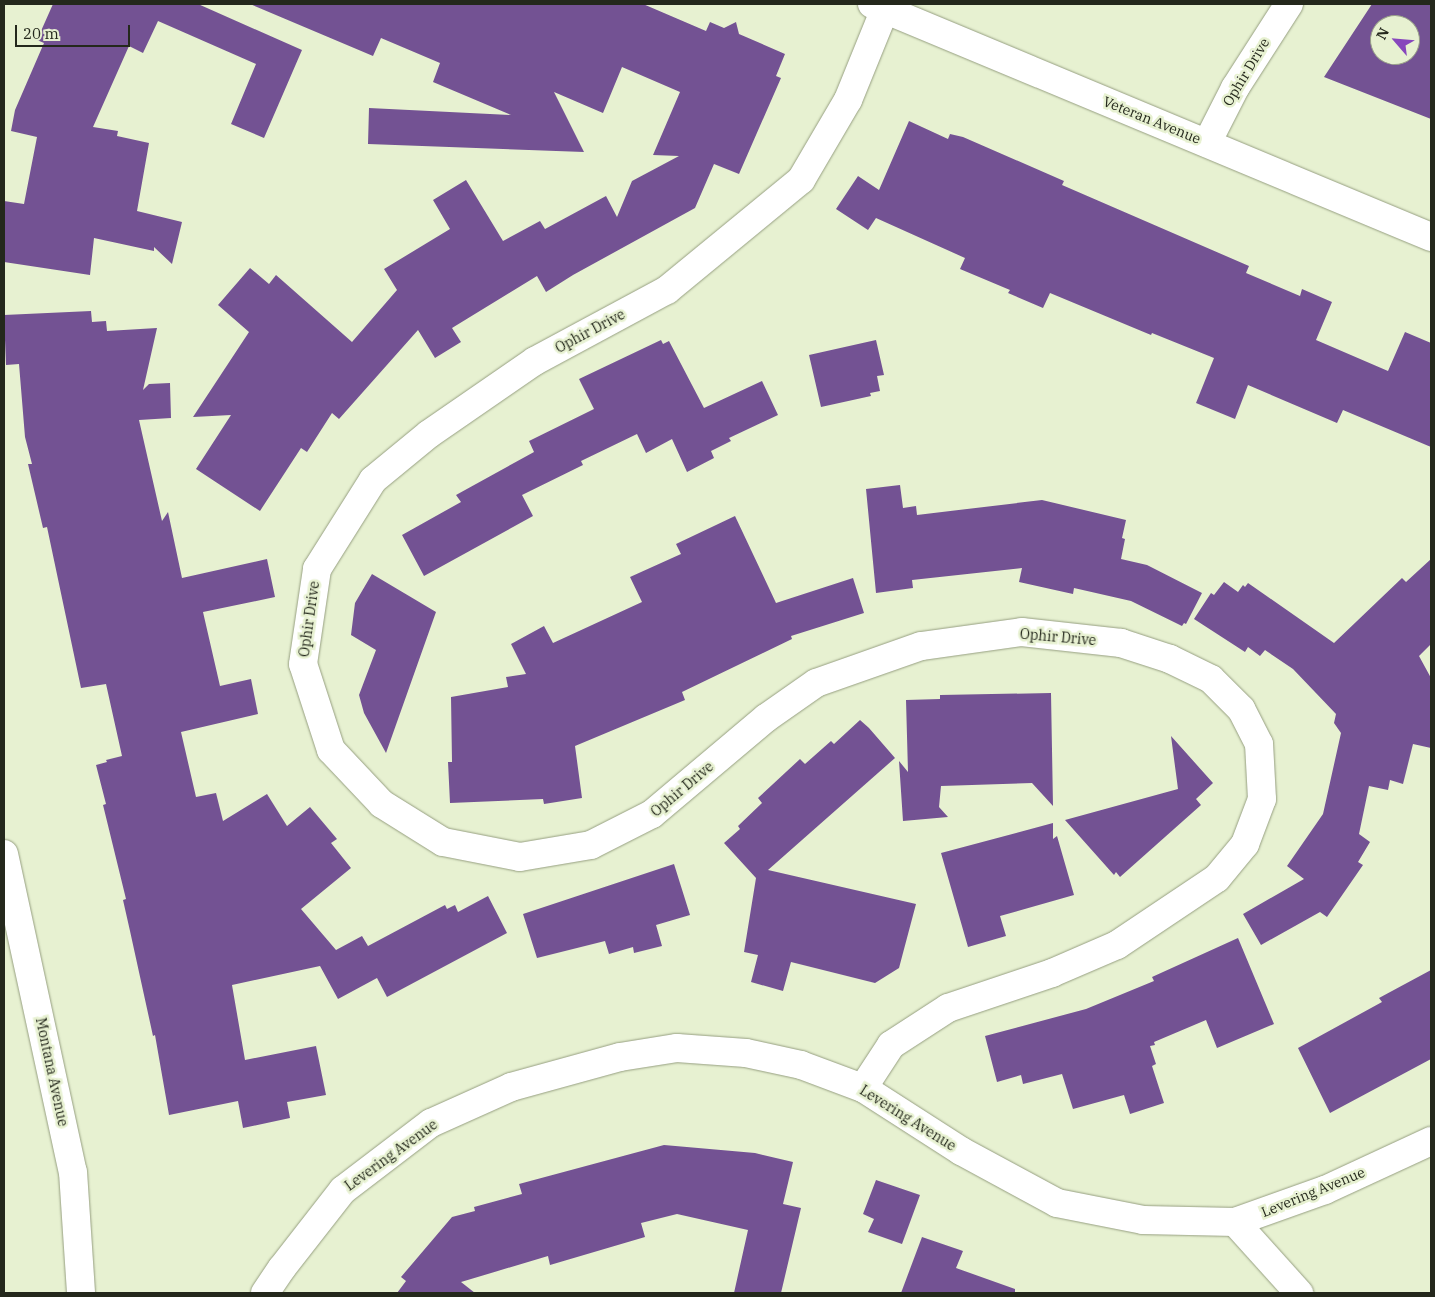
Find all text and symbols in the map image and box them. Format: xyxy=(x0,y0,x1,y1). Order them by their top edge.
scale bar xyxy=(18,15,132,47)
north arrow xyxy=(1370,15,1420,65)
text: 20 m xyxy=(23,24,59,43)
text: N xyxy=(1372,25,1393,43)
street label: Ophir Drive xyxy=(1219,35,1273,109)
street label: Veteran Avenue xyxy=(1101,93,1203,147)
street label: Ophir Drive xyxy=(552,306,628,356)
street label: Ophir Drive xyxy=(295,580,323,658)
street label: Ophir Drive xyxy=(1019,625,1097,649)
street label: Ophir Drive xyxy=(647,758,717,820)
street label: Montana Avenue xyxy=(32,1016,72,1128)
street label: Levering Avenue xyxy=(857,1082,959,1154)
street label: Levering Avenue xyxy=(341,1116,441,1194)
street label: Levering Avenue xyxy=(1259,1164,1367,1220)

